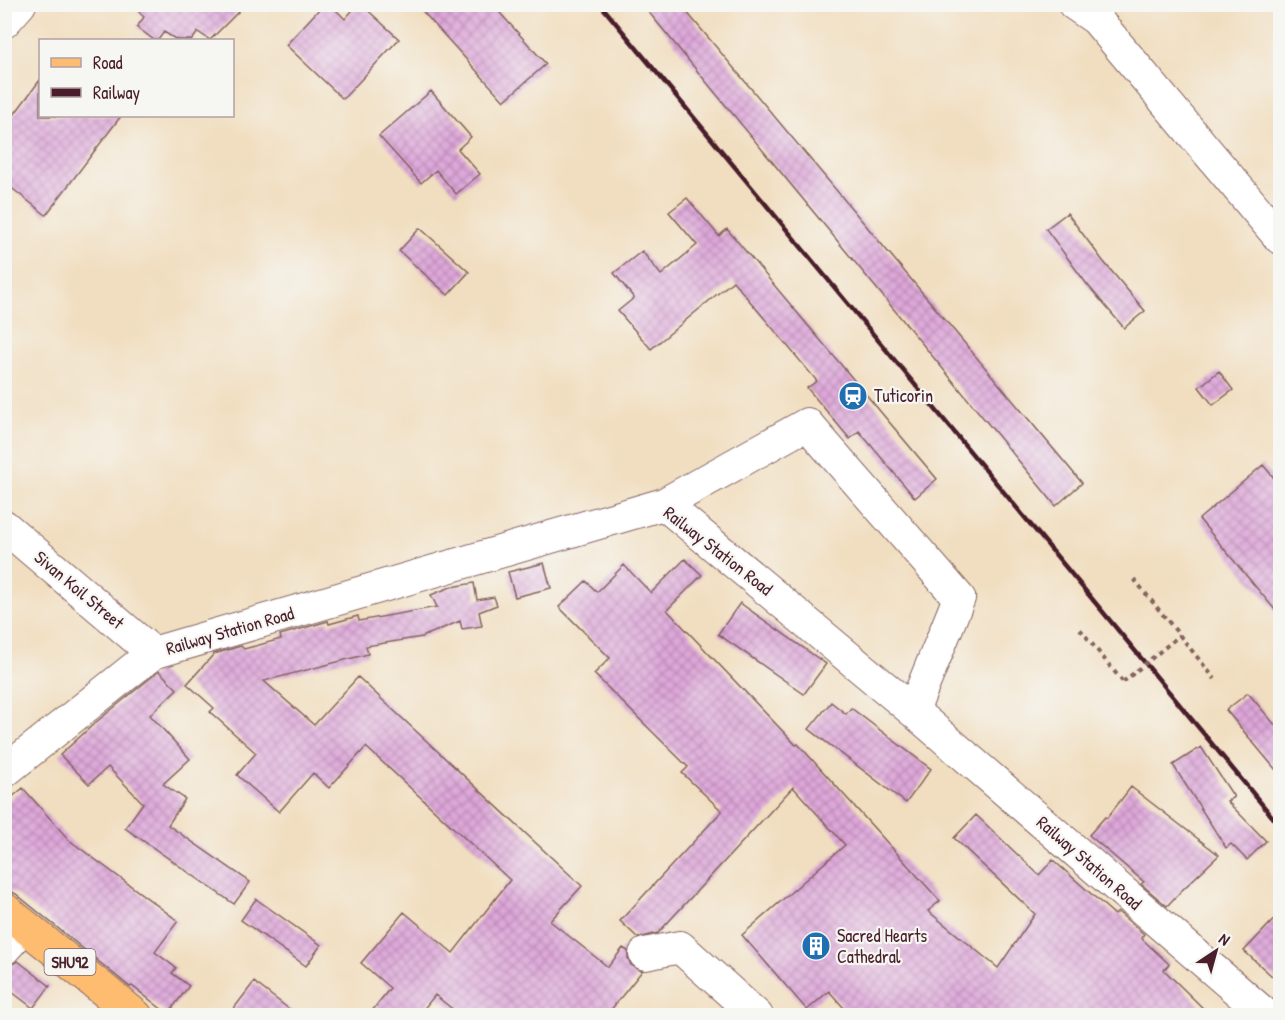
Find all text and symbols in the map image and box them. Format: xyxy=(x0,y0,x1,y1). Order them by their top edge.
legend xyxy=(39,39,234,117)
text: Road xyxy=(93,50,123,75)
text: Railway xyxy=(93,80,140,105)
station icon: Tuticorin xyxy=(837,380,869,412)
place label: Tuticorin xyxy=(874,383,933,408)
street label: Railway Station Road xyxy=(659,500,778,601)
street label: Sivan Koil Street xyxy=(29,545,130,635)
street label: Railway Station Road xyxy=(163,600,297,661)
street label: Railway Station Road xyxy=(1031,810,1147,915)
north arrow xyxy=(1186,921,1246,981)
place label: Sacred Hearts Cathedral xyxy=(837,923,927,969)
text: N xyxy=(1215,927,1235,951)
building icon: Sacred Hearts Cathedral xyxy=(800,930,832,962)
road number: SHU92 xyxy=(44,949,96,975)

